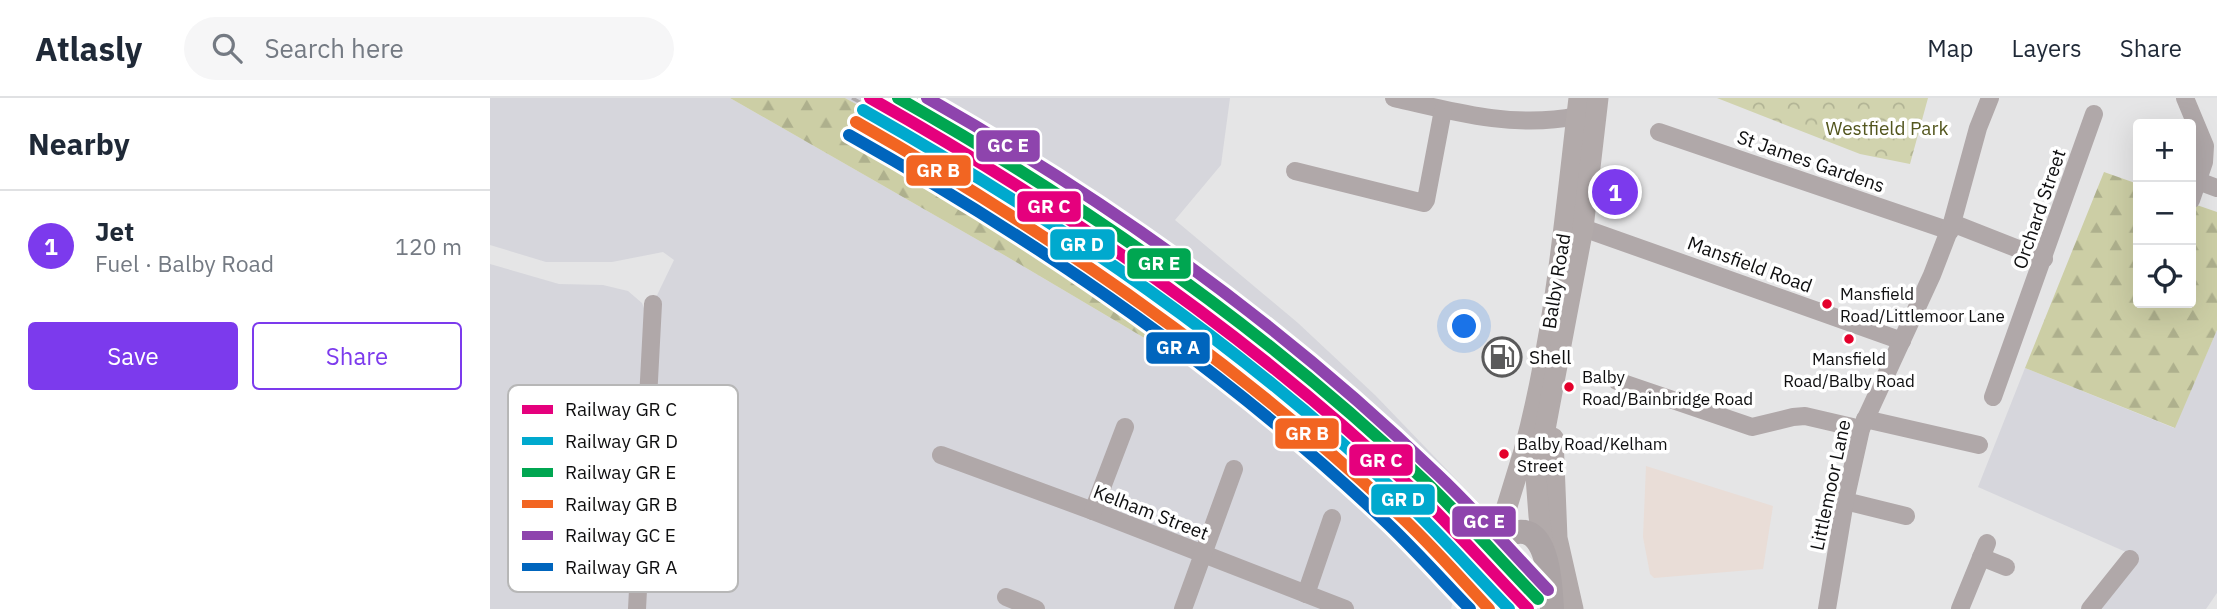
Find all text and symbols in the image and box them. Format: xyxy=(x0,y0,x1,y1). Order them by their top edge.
search box xyxy=(184,17,674,80)
text: Atlasly xyxy=(35,27,142,70)
icon: search xyxy=(208,29,246,67)
text: Search here xyxy=(264,31,404,65)
text: Map xyxy=(1927,32,1974,64)
text: Layers xyxy=(2012,32,2082,64)
text: Share xyxy=(2120,32,2182,64)
park label: Westfield Park xyxy=(1825,116,1949,140)
map controls xyxy=(2133,119,2196,308)
button: + xyxy=(2133,119,2196,182)
text: Nearby xyxy=(28,124,130,163)
street label: St James Gardens xyxy=(1734,125,1888,197)
line badge: GC E xyxy=(975,129,1041,163)
text: GC E xyxy=(987,133,1029,157)
street label: Orchard Street xyxy=(2007,146,2071,272)
line badge: GR B xyxy=(905,154,972,187)
text: GR B xyxy=(916,158,960,182)
pin: 1 xyxy=(1592,166,1638,218)
button: − xyxy=(2133,182,2196,245)
line badge: GR C xyxy=(1016,190,1082,223)
text: GR C xyxy=(1027,194,1071,218)
text: Jet xyxy=(95,214,134,248)
line badge: GR D xyxy=(1049,228,1116,261)
street label: Mansfield Road xyxy=(1684,230,1816,298)
text: 1 xyxy=(44,231,58,261)
text: 120 m xyxy=(395,231,462,261)
text: GR D xyxy=(1060,232,1104,256)
street label: Balby Road xyxy=(1537,232,1575,330)
button: locate xyxy=(2133,245,2196,308)
line badge: GR E xyxy=(1126,247,1192,280)
text: Fuel · Balby Road xyxy=(95,248,274,278)
text: GR E xyxy=(1138,251,1180,275)
place label: Mansfield Road/Littlemoor Lane xyxy=(1840,283,2005,327)
marker: Mansfield Road/Littlemoor Lane xyxy=(1820,297,1834,311)
your location xyxy=(1447,309,1481,343)
button: Save xyxy=(28,322,238,390)
button: Share xyxy=(252,322,462,390)
line badge: GR A xyxy=(1145,331,1211,365)
marker: Mansfield Road/Balby Road xyxy=(1842,332,1856,346)
text: GR A xyxy=(1156,335,1200,359)
fuel station icon: Shell xyxy=(1481,336,1523,378)
place label: Shell xyxy=(1529,345,1572,369)
place label: Mansfield Road/Balby Road xyxy=(1783,348,1915,392)
place label: Balby Road/Bainbridge Road xyxy=(1582,366,1753,410)
marker: Balby Road/Bainbridge Road xyxy=(1562,380,1576,394)
legend xyxy=(508,385,738,592)
text: Railway GR C xyxy=(565,397,677,421)
line badge: GR B xyxy=(1274,417,1340,450)
street label: Littlemoor Lane xyxy=(1804,417,1856,553)
text: GR B xyxy=(1285,421,1329,445)
text: Railway GR D xyxy=(565,429,678,453)
place label: Balby Road/Kelham Street xyxy=(1517,433,1668,477)
line badge: GR C xyxy=(1348,443,1414,477)
marker: Balby Road/Kelham Street xyxy=(1497,447,1511,461)
text: GR C xyxy=(1359,448,1403,472)
text: Railway GR E xyxy=(565,460,676,484)
street label: Kelham Street xyxy=(1090,479,1212,545)
line badge: GR D xyxy=(1370,483,1436,516)
text: GR D xyxy=(1381,487,1425,511)
text: Railway GR B xyxy=(565,492,678,516)
line badge: GC E xyxy=(1451,505,1517,538)
text: GC E xyxy=(1463,509,1505,533)
text: Railway GC E xyxy=(565,523,676,547)
text: Railway GR A xyxy=(565,555,677,579)

